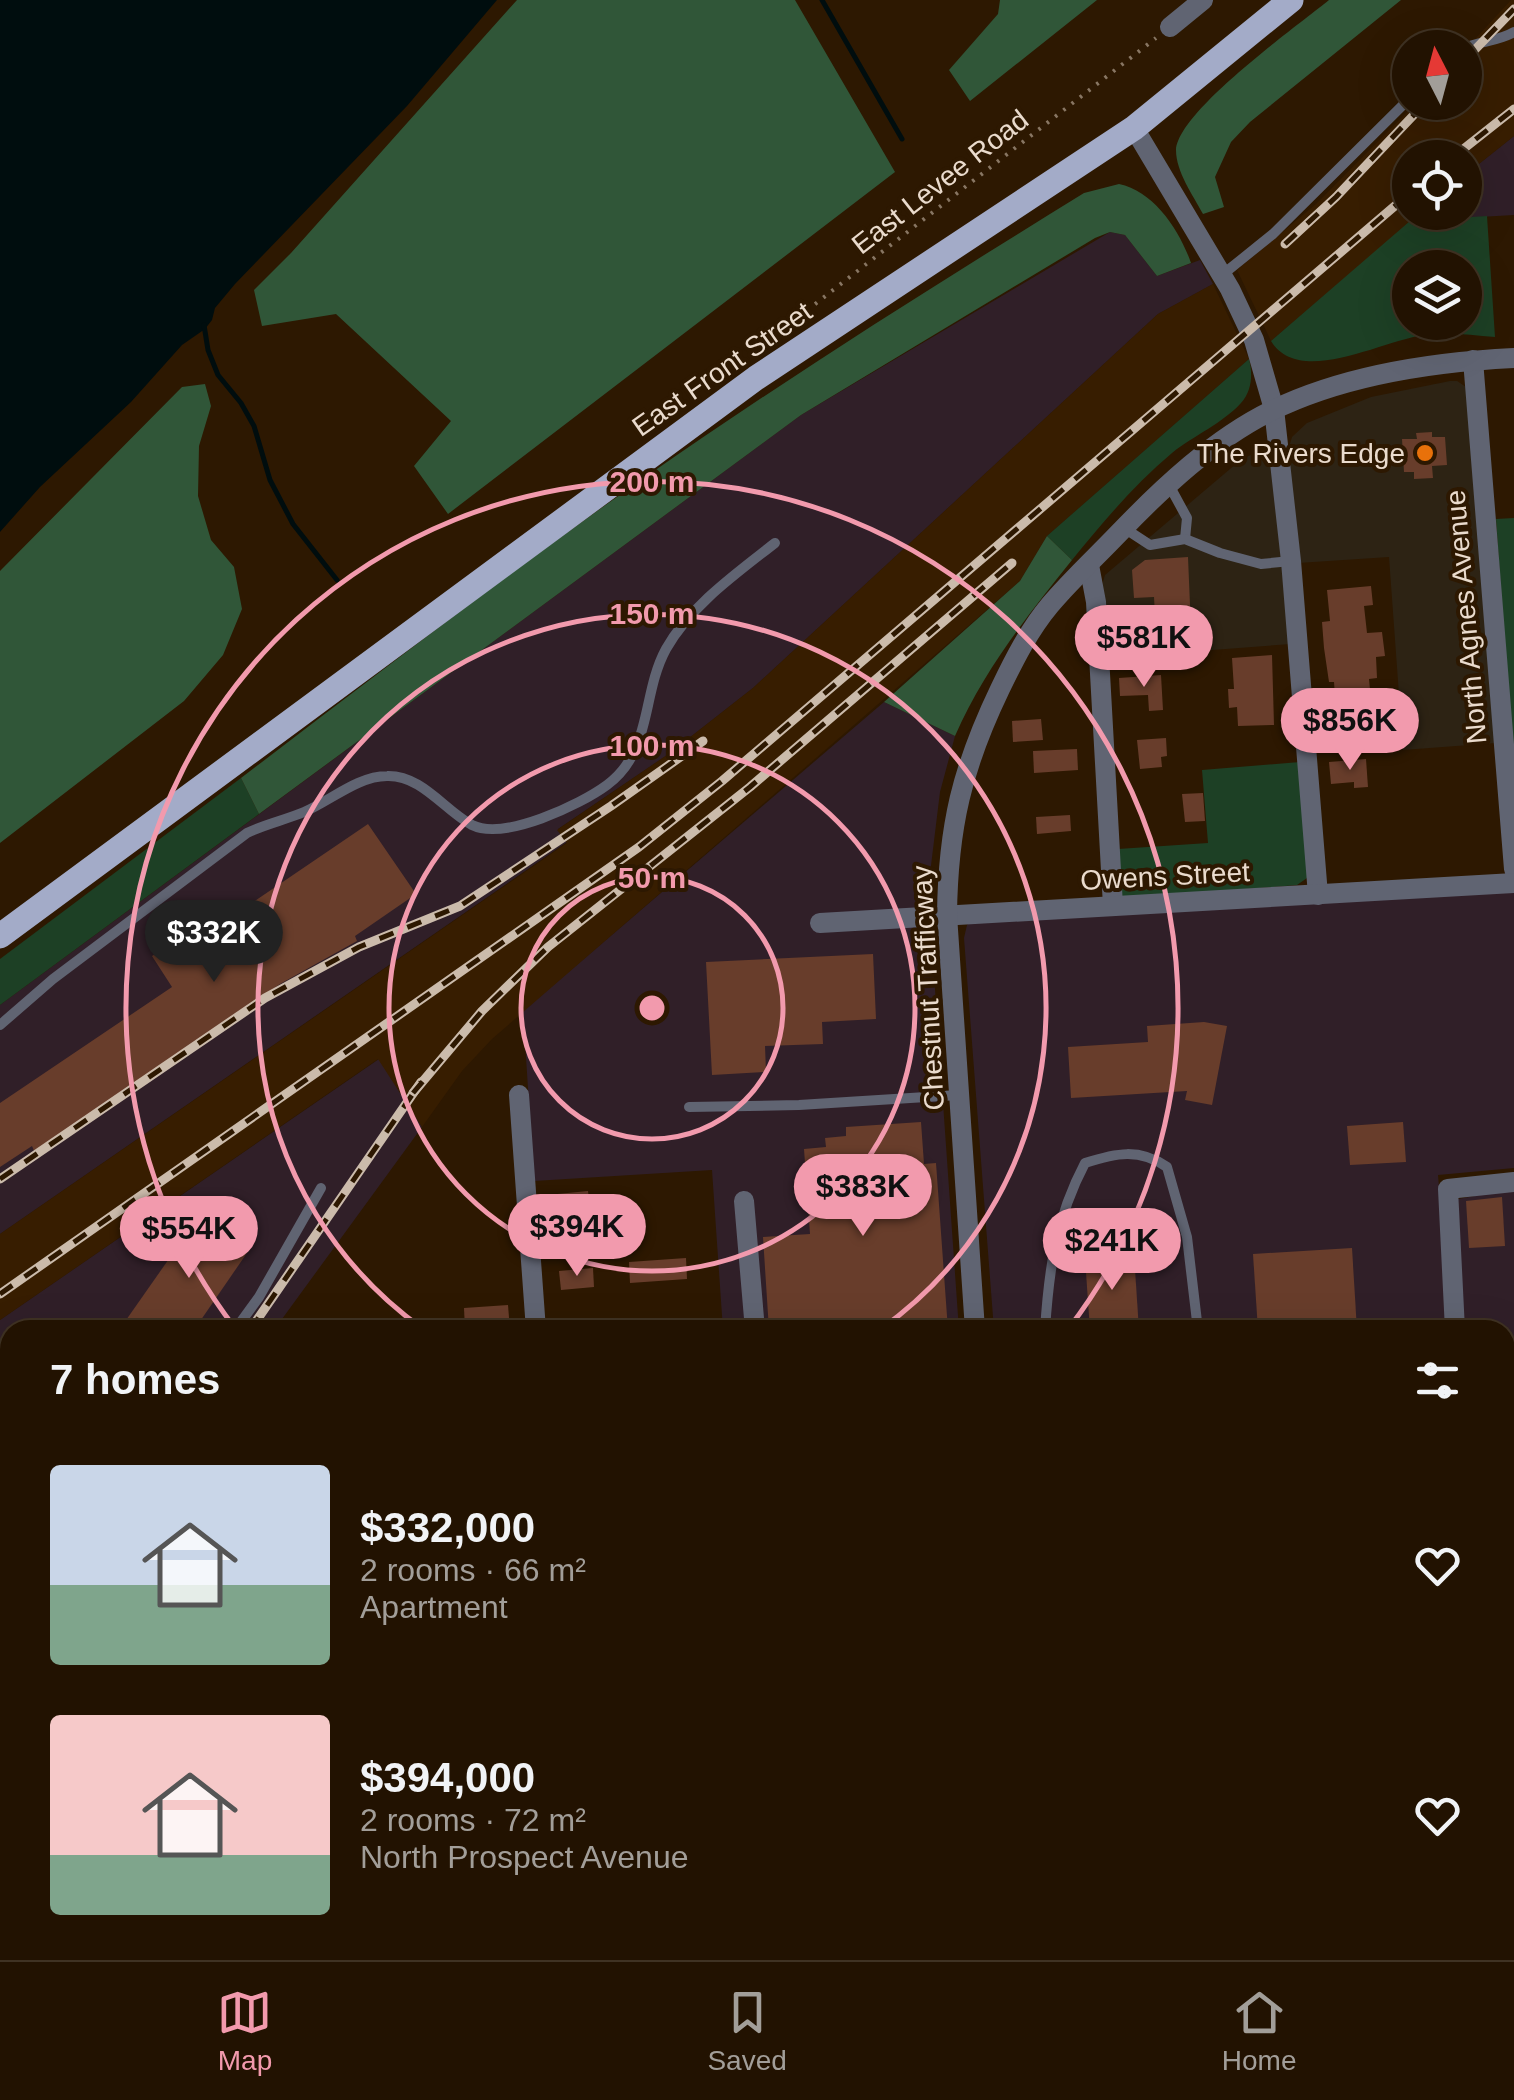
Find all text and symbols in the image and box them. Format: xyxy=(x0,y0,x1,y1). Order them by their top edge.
north arrow xyxy=(1392,30,1482,120)
map controls xyxy=(1392,30,1482,340)
street label: East Levee Road xyxy=(846,104,1034,260)
button: locate xyxy=(1392,140,1482,230)
button: layers xyxy=(1392,250,1482,340)
street label: East Front Street xyxy=(626,295,818,442)
place label: The Rivers Edge xyxy=(1196,438,1405,469)
marker: The Rivers Edge xyxy=(1414,442,1436,464)
text: 200 m xyxy=(609,465,695,498)
street label: North Agnes Avenue xyxy=(1439,489,1493,745)
text: 150 m xyxy=(609,597,695,630)
pin: $581K xyxy=(1074,605,1214,690)
text: $581K xyxy=(1097,619,1191,655)
pin: $856K xyxy=(1280,688,1420,773)
text: $856K xyxy=(1303,702,1397,738)
text: 100 m xyxy=(609,729,695,762)
street label: Owens Street xyxy=(1079,856,1251,896)
text: 50 m xyxy=(618,861,686,894)
street label: Chestnut Trafficway xyxy=(906,865,950,1111)
pin: $332K xyxy=(144,900,284,985)
text: $332K xyxy=(167,914,261,950)
centre of rings xyxy=(634,990,670,1026)
pin: $383K xyxy=(793,1154,933,1239)
text: $383K xyxy=(816,1168,910,1204)
pin: $394K xyxy=(507,1194,647,1279)
pin: $554K xyxy=(119,1196,259,1281)
text: $394K xyxy=(530,1208,624,1244)
pin: $241K xyxy=(1042,1208,1182,1293)
text: $554K xyxy=(142,1210,236,1246)
text: $241K xyxy=(1065,1222,1159,1258)
icon: filters xyxy=(1410,1353,1465,1408)
text: 7 homes xyxy=(50,1356,220,1403)
text: $332,000 xyxy=(360,1504,535,1551)
icon: home xyxy=(130,1505,250,1625)
icon: heart xyxy=(1410,1538,1465,1593)
text: 2 rooms · 66 m² xyxy=(360,1552,586,1588)
text: Apartment xyxy=(360,1589,508,1625)
text: $394,000 xyxy=(360,1754,535,1801)
icon: home xyxy=(130,1755,250,1875)
icon: heart xyxy=(1410,1788,1465,1843)
text: 2 rooms · 72 m² xyxy=(360,1802,586,1838)
text: North Prospect Avenue xyxy=(360,1839,689,1875)
tab: Map xyxy=(217,1985,272,2077)
tab: Saved xyxy=(707,1985,787,2077)
tab: Home xyxy=(1222,1985,1296,2077)

